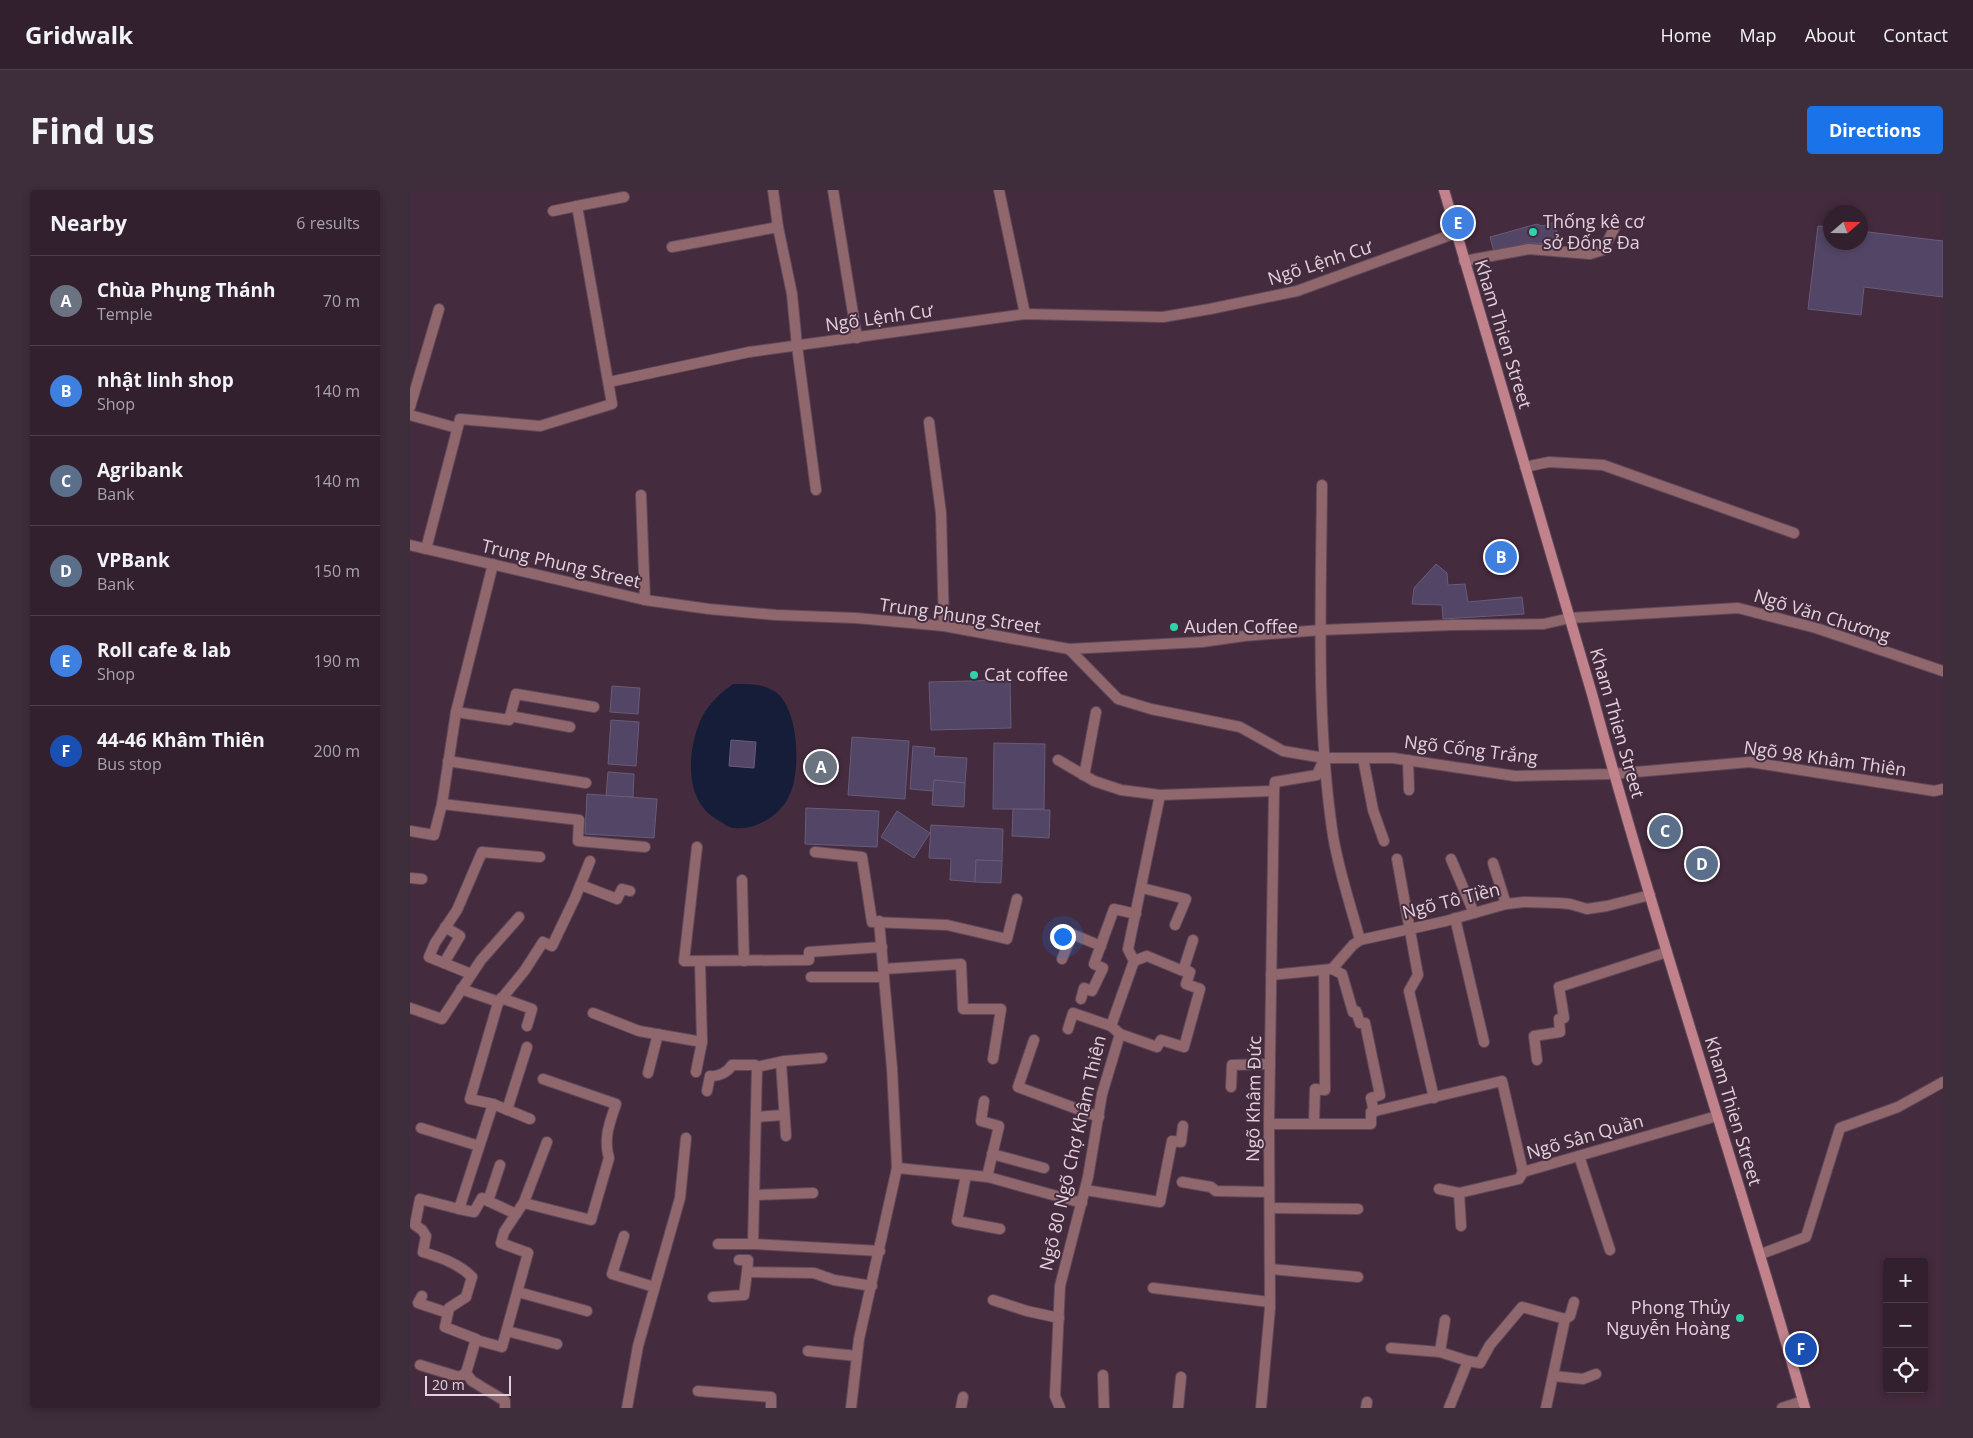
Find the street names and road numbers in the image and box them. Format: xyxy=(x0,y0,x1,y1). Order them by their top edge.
street label: Ngõ Lệnh Cư xyxy=(1264,234,1376,290)
street label: Kham Thien Street xyxy=(1470,256,1538,411)
street label: Ngõ Lệnh Cư xyxy=(824,297,935,336)
street label: Trung Phung Street xyxy=(479,533,643,593)
street label: Ngõ Văn Chương xyxy=(1751,583,1894,647)
street label: Trung Phung Street xyxy=(878,592,1042,638)
street label: Kham Thien Street xyxy=(1585,645,1651,801)
street label: Ngõ Cống Trắng xyxy=(1403,729,1540,769)
street label: Ngõ 98 Khâm Thiên xyxy=(1742,735,1908,781)
street label: Ngõ Tô Tiền xyxy=(1399,876,1502,924)
street label: Ngõ 80 Ngõ Chợ Khâm Thiên xyxy=(1033,1033,1111,1273)
street label: Kham Thien Street xyxy=(1700,1033,1768,1188)
street label: Ngõ Khâm Đức xyxy=(1240,1035,1266,1162)
street label: Ngõ Sân Quần xyxy=(1524,1108,1646,1164)

